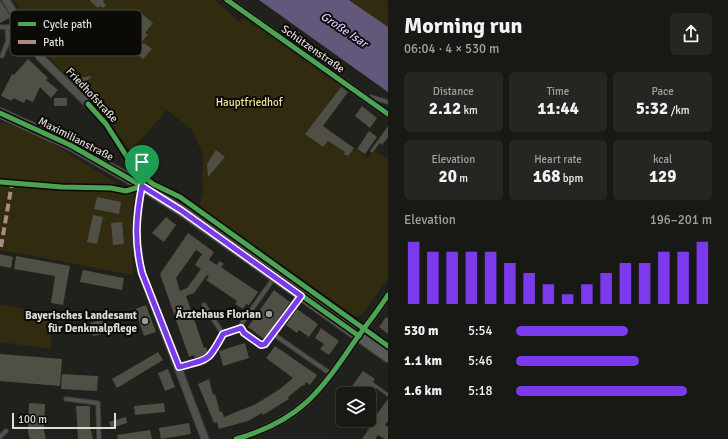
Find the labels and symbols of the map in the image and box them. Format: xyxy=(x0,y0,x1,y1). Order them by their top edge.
water label: Große Isar xyxy=(318,9,372,52)
legend xyxy=(10,10,142,56)
text: Cycle path xyxy=(43,18,92,31)
street label: Schützenstraße xyxy=(279,22,347,76)
text: Path xyxy=(43,36,64,49)
street label: Friedhofstraße xyxy=(63,65,121,125)
park label: Hauptfriedhof xyxy=(216,96,284,109)
street label: Maximilianstraße xyxy=(36,114,116,164)
pin xyxy=(125,145,159,186)
place label: Ärztehaus Florian xyxy=(176,307,261,321)
place label: Bayerisches Landesamt für Denkmalpflege xyxy=(25,309,138,335)
marker: Ärztehaus Florian xyxy=(264,309,274,319)
marker: Bayerisches Landesamt für Denkmalpflege xyxy=(140,316,150,326)
scale bar xyxy=(12,411,116,430)

